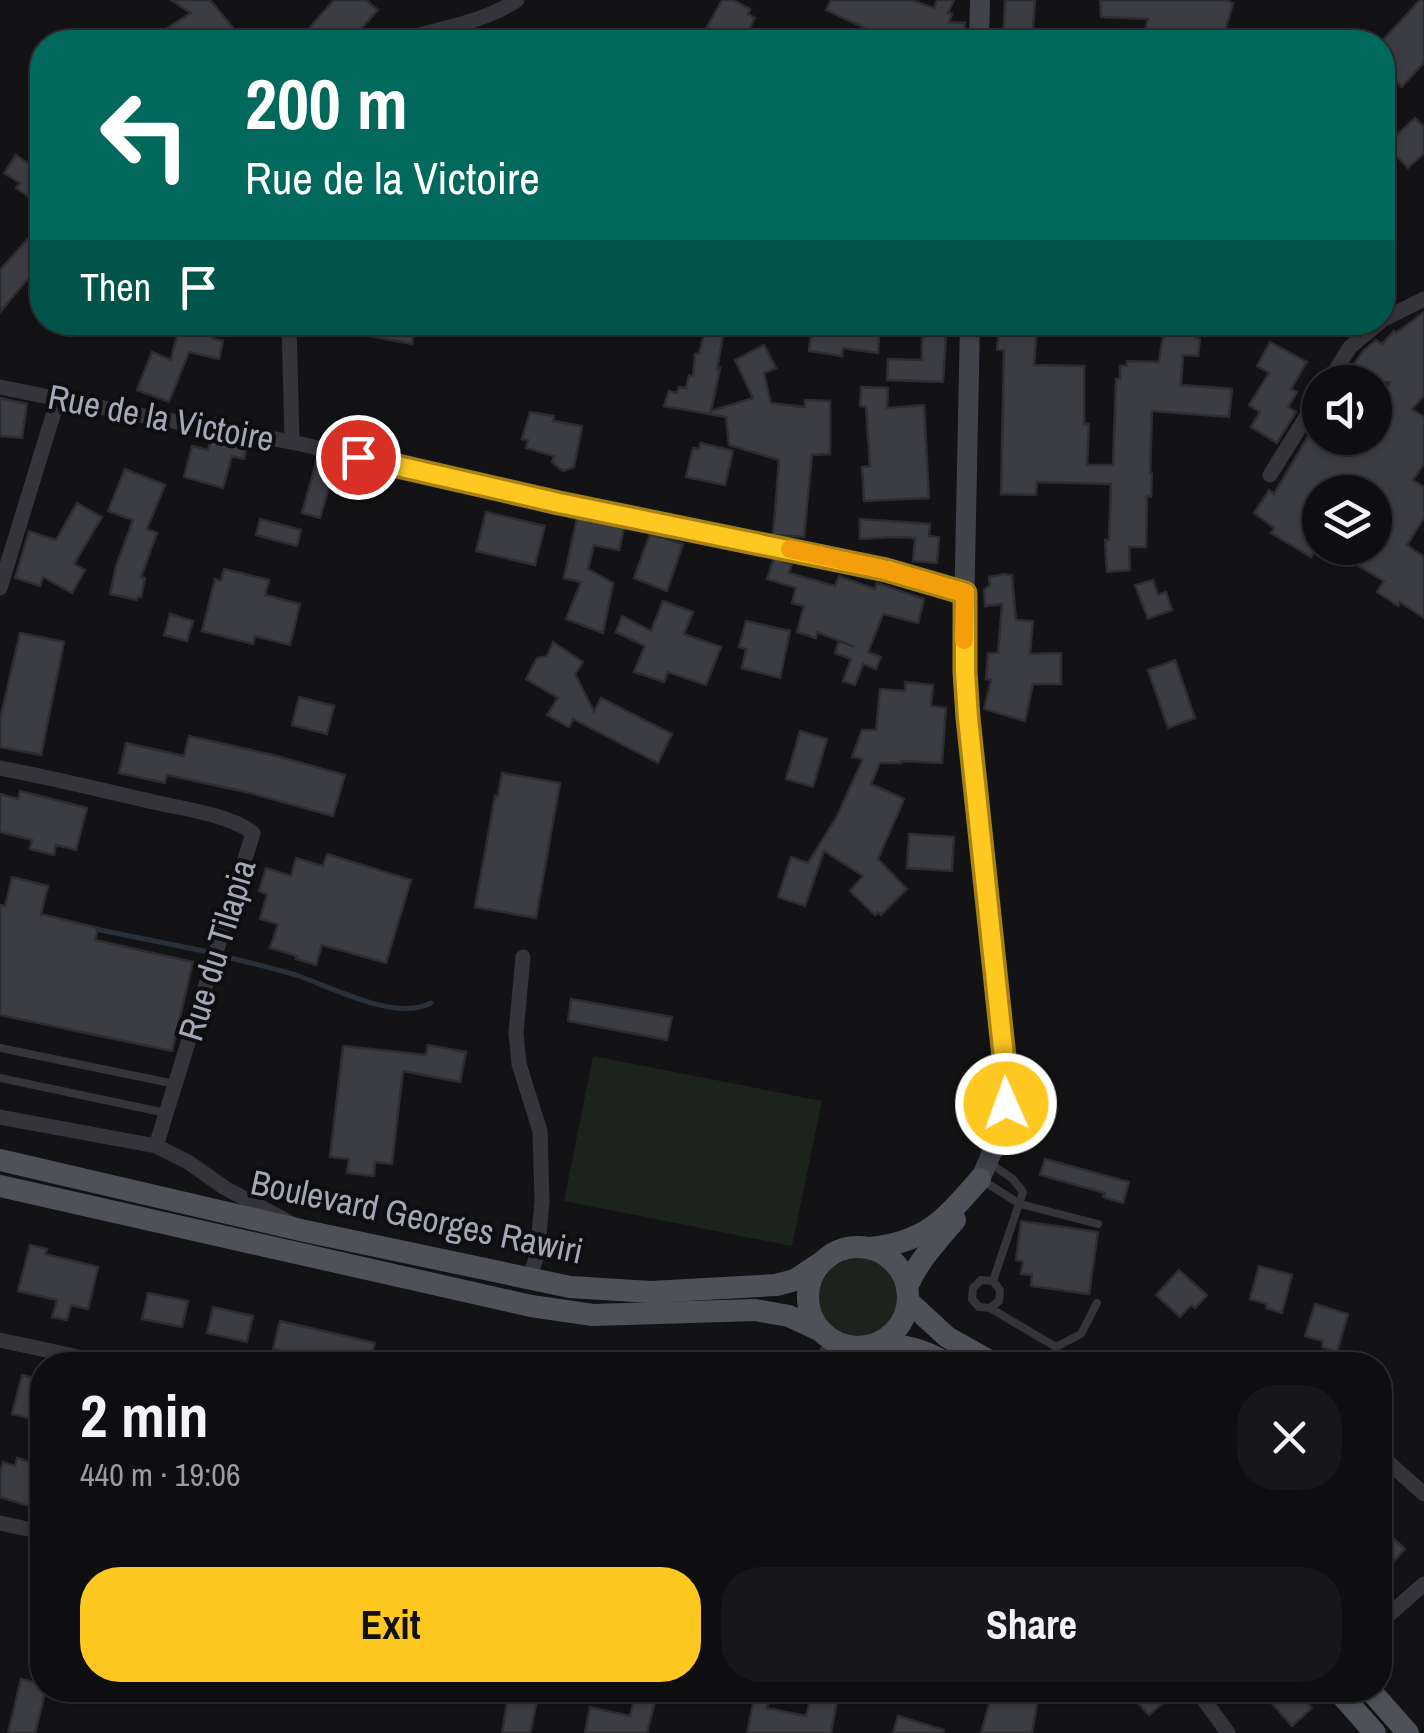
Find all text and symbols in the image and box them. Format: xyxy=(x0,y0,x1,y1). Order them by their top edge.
text: 200 m xyxy=(245,57,408,151)
icon: left xyxy=(80,70,210,200)
text: Rue de la Victoire xyxy=(245,147,540,208)
icon: arrive xyxy=(171,260,226,315)
text: Then xyxy=(80,262,151,313)
map controls xyxy=(1302,365,1392,565)
button: sound xyxy=(1302,365,1392,455)
street label: Rue de la Victoire xyxy=(44,373,278,462)
pin xyxy=(316,415,401,500)
icon: arrive xyxy=(331,430,386,485)
button: layers xyxy=(1302,475,1392,565)
street label: Rue du Tilapia xyxy=(167,853,266,1046)
position arrow xyxy=(954,1052,1058,1156)
street label: Boulevard Georges Rawiri xyxy=(247,1158,587,1275)
text: 2 min xyxy=(80,1375,209,1456)
button: close xyxy=(1237,1385,1342,1490)
text: 440 m · 19:06 xyxy=(80,1453,240,1496)
button: Exit xyxy=(80,1567,701,1682)
button: Share xyxy=(721,1567,1342,1682)

